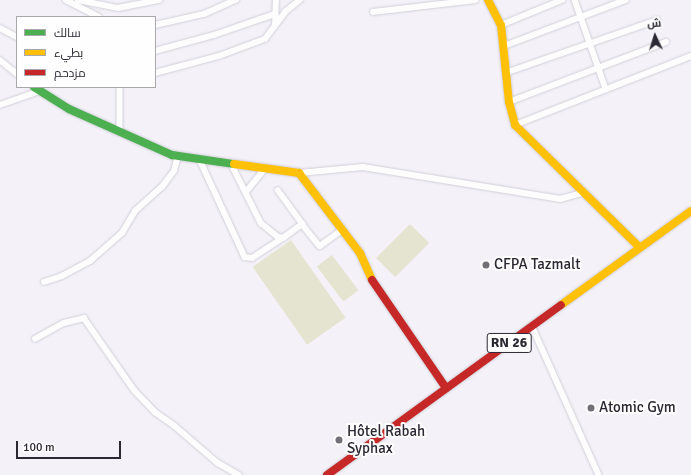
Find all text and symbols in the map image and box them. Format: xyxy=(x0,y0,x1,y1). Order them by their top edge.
legend xyxy=(16,16,156,88)
north arrow xyxy=(635,16,675,56)
text: ش xyxy=(647,17,662,31)
text: سالك xyxy=(54,26,81,41)
text: بطيء xyxy=(54,46,83,61)
text: مزدحم xyxy=(54,66,86,81)
place label: CFPA Tazmalt xyxy=(494,256,580,274)
marker: CFPA Tazmalt xyxy=(481,260,491,270)
road number: RN 26 xyxy=(486,331,532,355)
place label: Atomic Gym xyxy=(599,399,676,417)
marker: Atomic Gym xyxy=(586,403,596,413)
place label: Hôtel Rabah Syphax xyxy=(347,422,425,457)
scale bar xyxy=(18,433,123,459)
marker: Hôtel Rabah Syphax xyxy=(334,435,344,445)
text: 100 m xyxy=(23,440,55,455)

